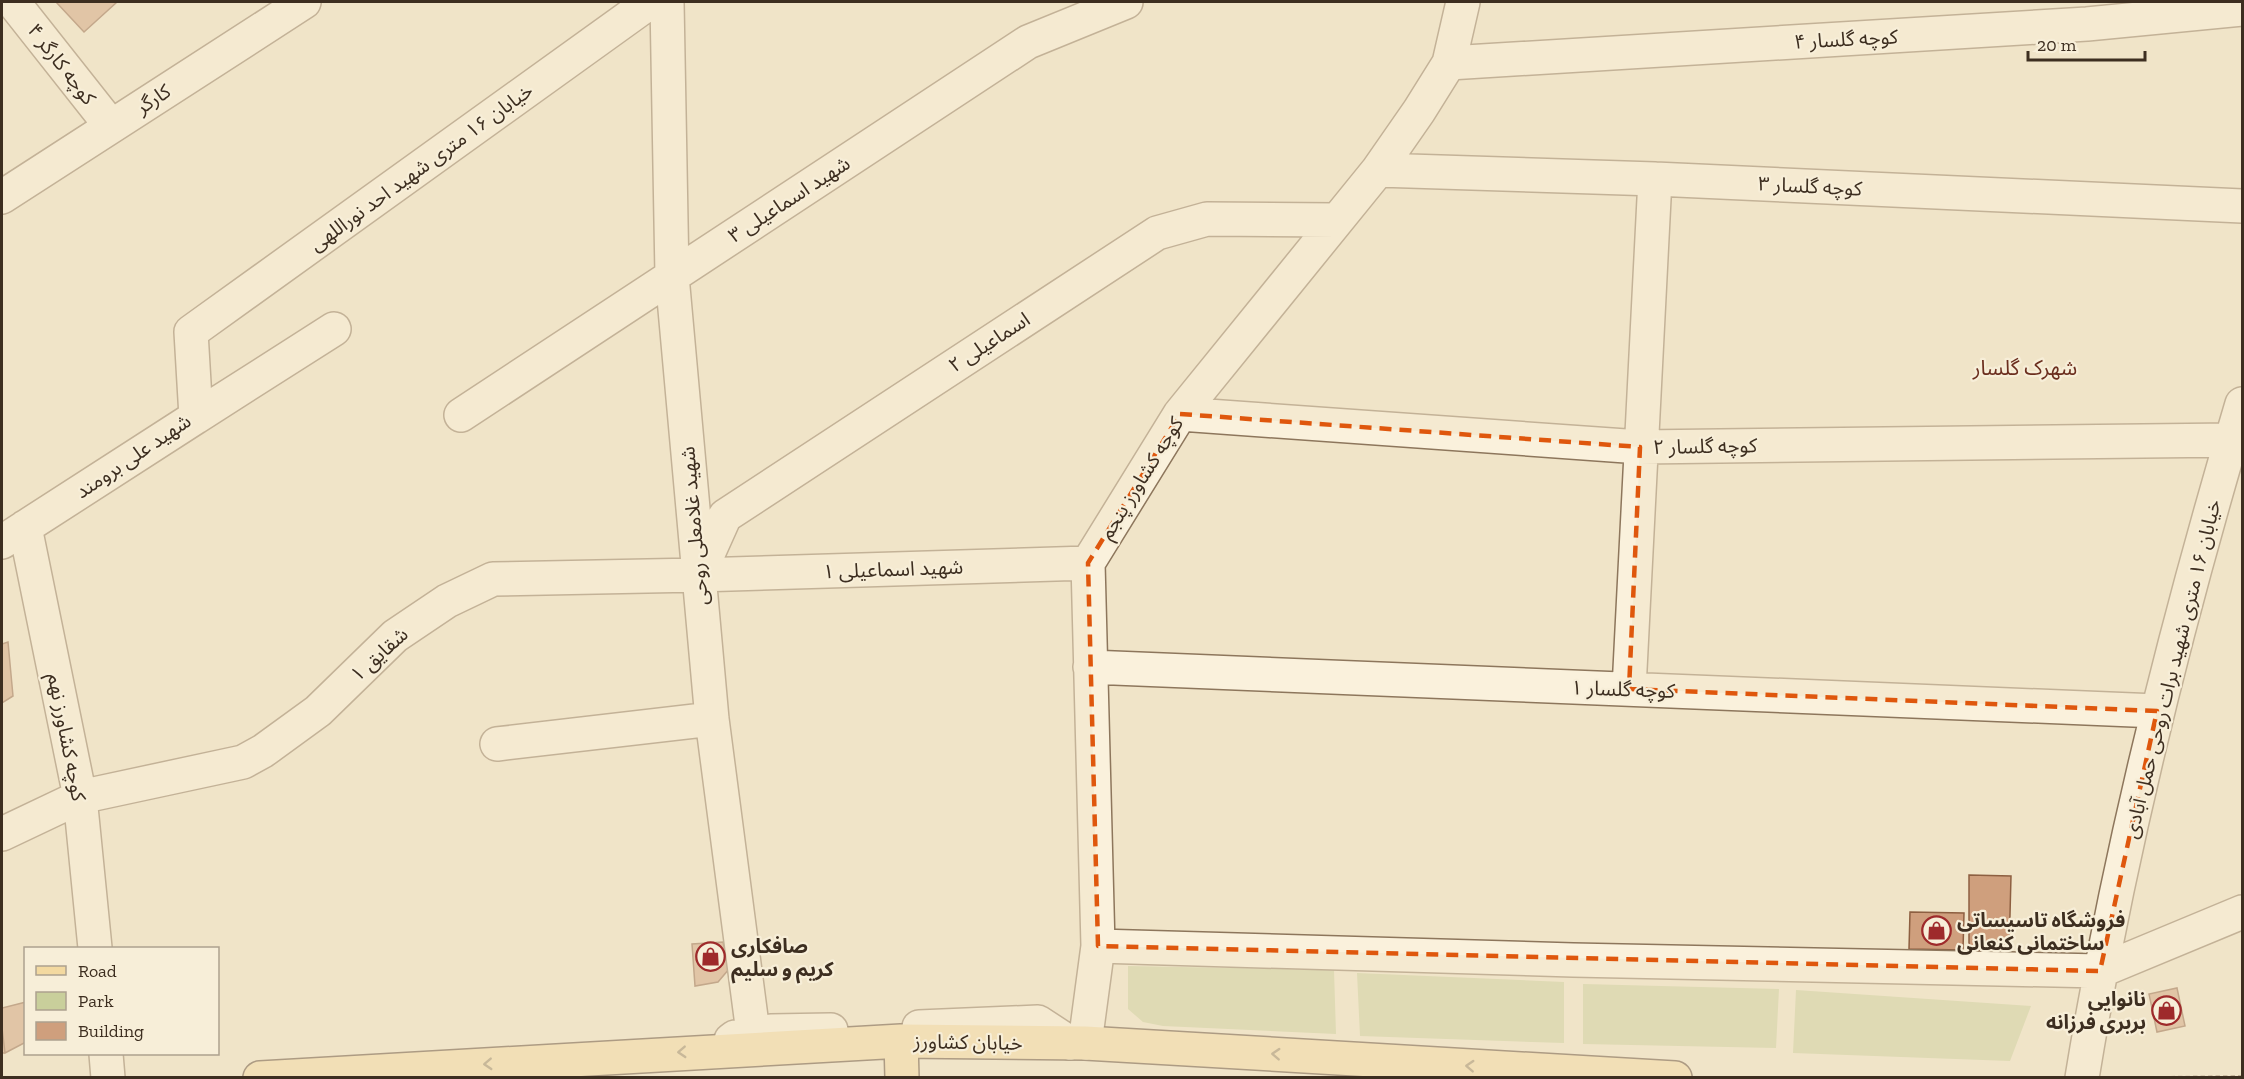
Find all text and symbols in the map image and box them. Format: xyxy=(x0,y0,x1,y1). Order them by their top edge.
street label: کوچه کارگر ۴ xyxy=(22,19,102,111)
street label: کوچه گلسار ۴ xyxy=(1793,24,1899,55)
scale bar xyxy=(2028,24,2145,62)
text: 20 m xyxy=(2037,34,2077,56)
street label: خیابان ۱۶ متری شهید احد نوراللهی xyxy=(305,78,537,256)
street label: کارگر xyxy=(130,79,176,120)
street label: شهید اسماعیلی ۳ xyxy=(724,151,854,247)
street label: کوچه گلسار ۳ xyxy=(1757,171,1863,202)
street label: اسماعیلی ۲ xyxy=(944,307,1034,377)
district label: شهرک گلسار xyxy=(1972,355,2077,380)
street label: شهید علی برومند xyxy=(71,409,195,503)
street label: کوچه کشاورز پنجم xyxy=(1094,412,1191,545)
street label: کوچه گلسار ۲ xyxy=(1653,433,1758,460)
street label: شهید غلامعلی روحی xyxy=(675,446,713,606)
street label: خیابان ۱۶ متری شهید برات روحی حمل آبادی xyxy=(2118,497,2226,841)
street label: شهید اسماعیلی ۱ xyxy=(822,555,964,583)
street label: شقایق ۱ xyxy=(345,622,414,687)
street label: کوچه کشاورز نهم xyxy=(40,671,91,804)
street label: کوچه گلسار ۱ xyxy=(1571,675,1676,704)
place label: فروشگاه تاسیساتی ساختمانی کنعانی xyxy=(1957,908,2125,955)
shop icon: فروشگاه تاسیساتی ساختمانی کنعانی xyxy=(1920,915,1952,947)
place label: صافکاری کریم و سلیم xyxy=(731,934,835,984)
shop icon: صافکاری کریم و سلیم xyxy=(694,941,726,973)
legend xyxy=(24,947,219,1055)
text: Road xyxy=(78,960,117,982)
place label: نانوایی بربری فرزانه xyxy=(2046,987,2146,1034)
text: Park xyxy=(78,990,114,1012)
shop icon: نانوایی بربری فرزانه xyxy=(2151,994,2183,1026)
text: Building xyxy=(78,1020,144,1042)
street label: خیابان کشاورز xyxy=(912,1029,1023,1055)
one-way arrow xyxy=(678,1045,687,1058)
one-way arrow xyxy=(1271,1048,1280,1061)
one-way arrow xyxy=(483,1057,492,1070)
one-way arrow xyxy=(1466,1059,1475,1072)

